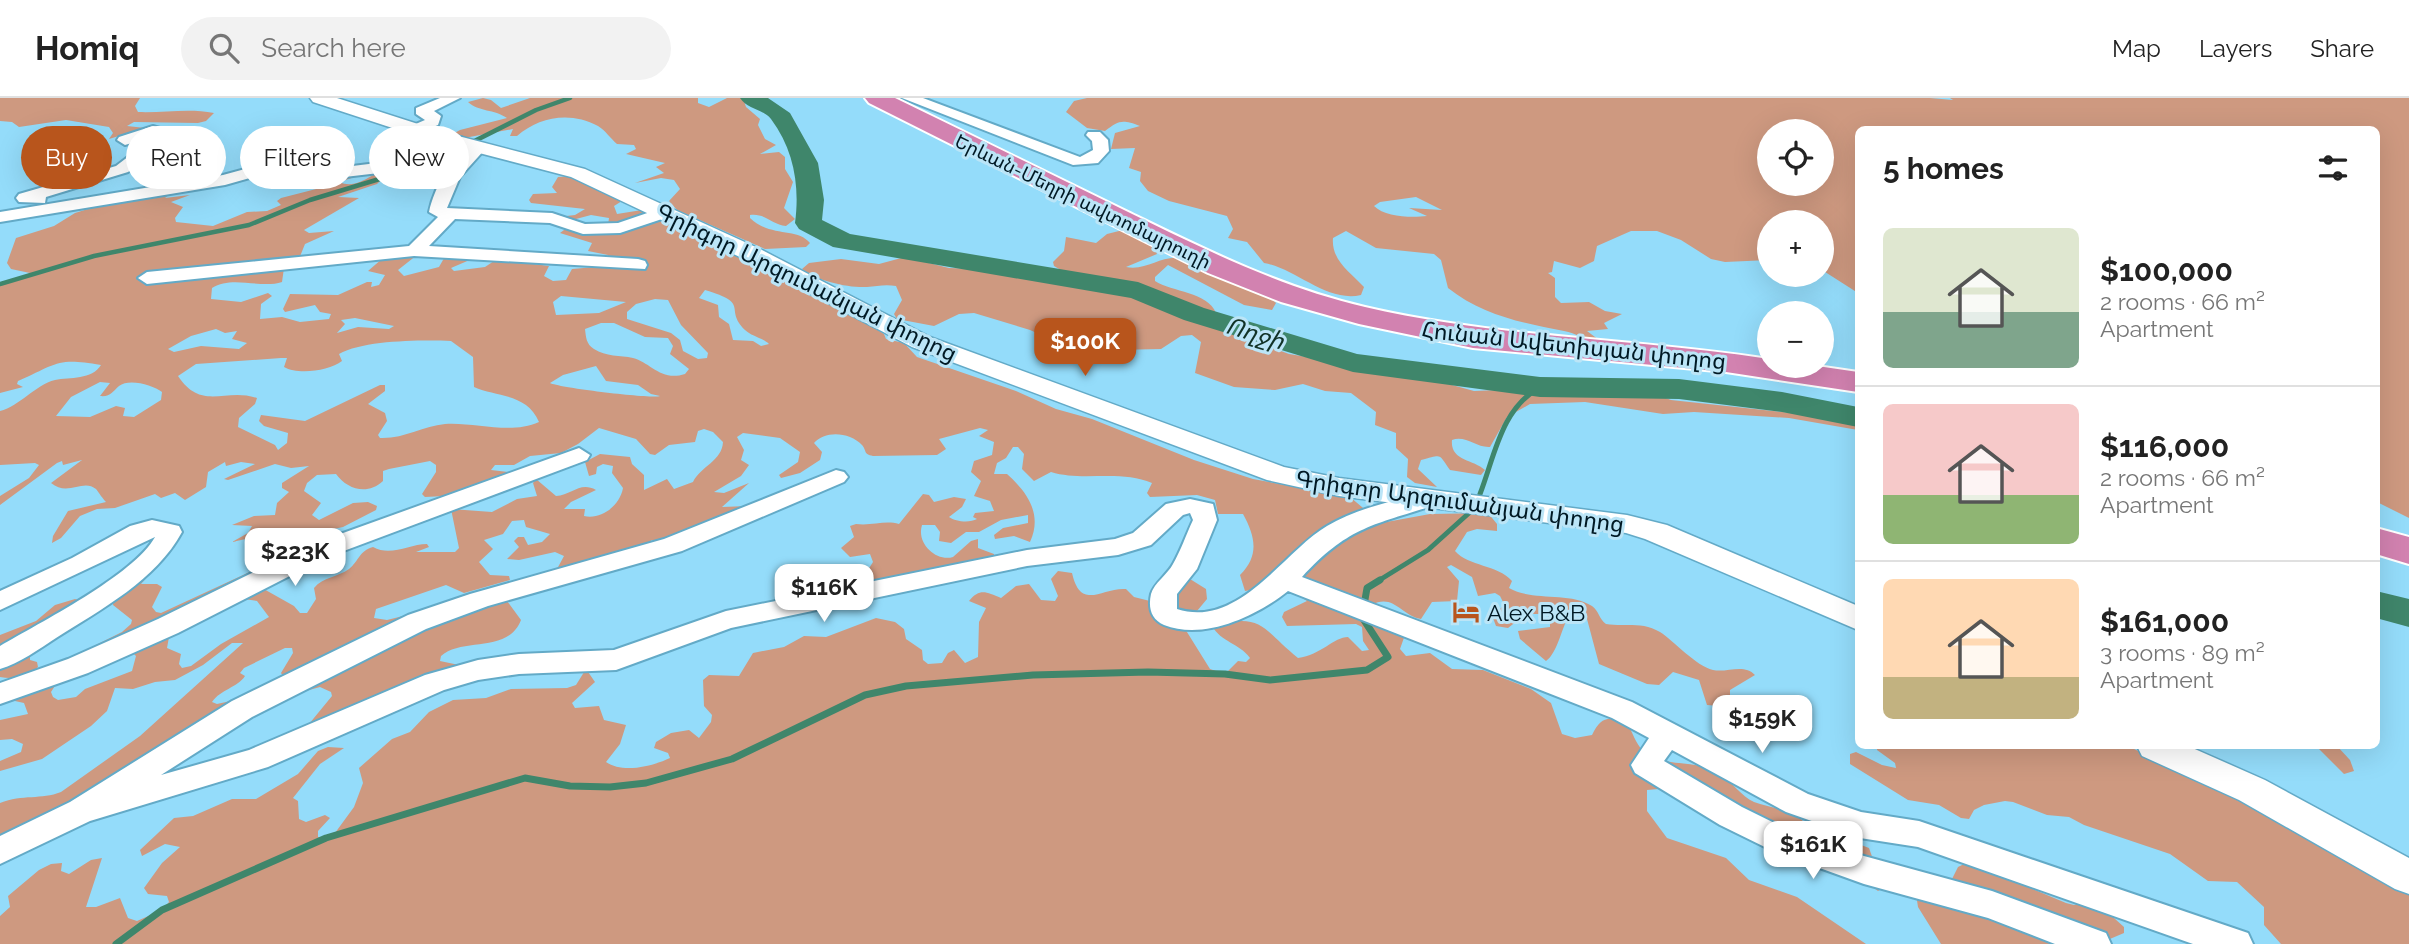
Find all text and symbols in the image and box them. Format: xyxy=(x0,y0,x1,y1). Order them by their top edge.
search box xyxy=(181,17,671,80)
text: Homiq xyxy=(35,29,139,68)
icon: search xyxy=(205,29,243,67)
text: Search here xyxy=(261,33,406,63)
text: Map xyxy=(2112,34,2161,63)
text: Layers xyxy=(2199,34,2272,63)
text: Share xyxy=(2310,34,2374,63)
map controls xyxy=(1757,119,1834,378)
button: locate xyxy=(1757,119,1834,196)
chip: Buy xyxy=(21,126,112,189)
chip: Rent xyxy=(126,126,226,189)
chip: Filters xyxy=(240,126,355,189)
chip: New xyxy=(369,126,469,189)
street label: Երևան-Մեղրի ավտոմայրուղի xyxy=(951,129,1215,274)
icon: filters xyxy=(2314,149,2352,187)
text: 5 homes xyxy=(1883,151,2004,186)
street label: Գրիգոր Արզումանյան փողոց xyxy=(652,197,962,368)
button: + xyxy=(1757,210,1834,287)
text: $100,000 xyxy=(2100,253,2233,288)
icon: home xyxy=(1939,256,2023,340)
text: 2 rooms · 66 m² xyxy=(2100,288,2265,315)
button: − xyxy=(1757,301,1834,378)
water label: Ողջի xyxy=(1222,310,1288,356)
text: Apartment xyxy=(2100,315,2214,342)
street label: Հունան Ավետիսյան փողոց xyxy=(1420,316,1728,375)
pin: $100K xyxy=(1036,318,1134,378)
text: $100K xyxy=(1050,327,1120,354)
text: $116,000 xyxy=(2100,429,2229,464)
icon: home xyxy=(1939,432,2023,516)
text: 2 rooms · 66 m² xyxy=(2100,464,2265,491)
street label: Գրիգոր Արզումանյան փողոց xyxy=(1294,465,1626,538)
text: Apartment xyxy=(2100,491,2214,518)
pin: $223K xyxy=(246,528,344,588)
text: $223K xyxy=(261,537,329,564)
pin: $116K xyxy=(775,564,873,624)
text: $116K xyxy=(791,573,857,600)
hotel icon: Alex B&B xyxy=(1451,597,1481,627)
place label: Alex B&B xyxy=(1487,599,1585,626)
text: $161,000 xyxy=(2100,604,2229,639)
icon: home xyxy=(1939,607,2023,691)
text: 3 rooms · 89 m² xyxy=(2100,639,2265,666)
text: Apartment xyxy=(2100,666,2214,693)
pin: $159K xyxy=(1713,696,1811,755)
text: $159K xyxy=(1728,704,1796,731)
pin: $161K xyxy=(1764,822,1862,881)
text: $161K xyxy=(1780,830,1846,857)

